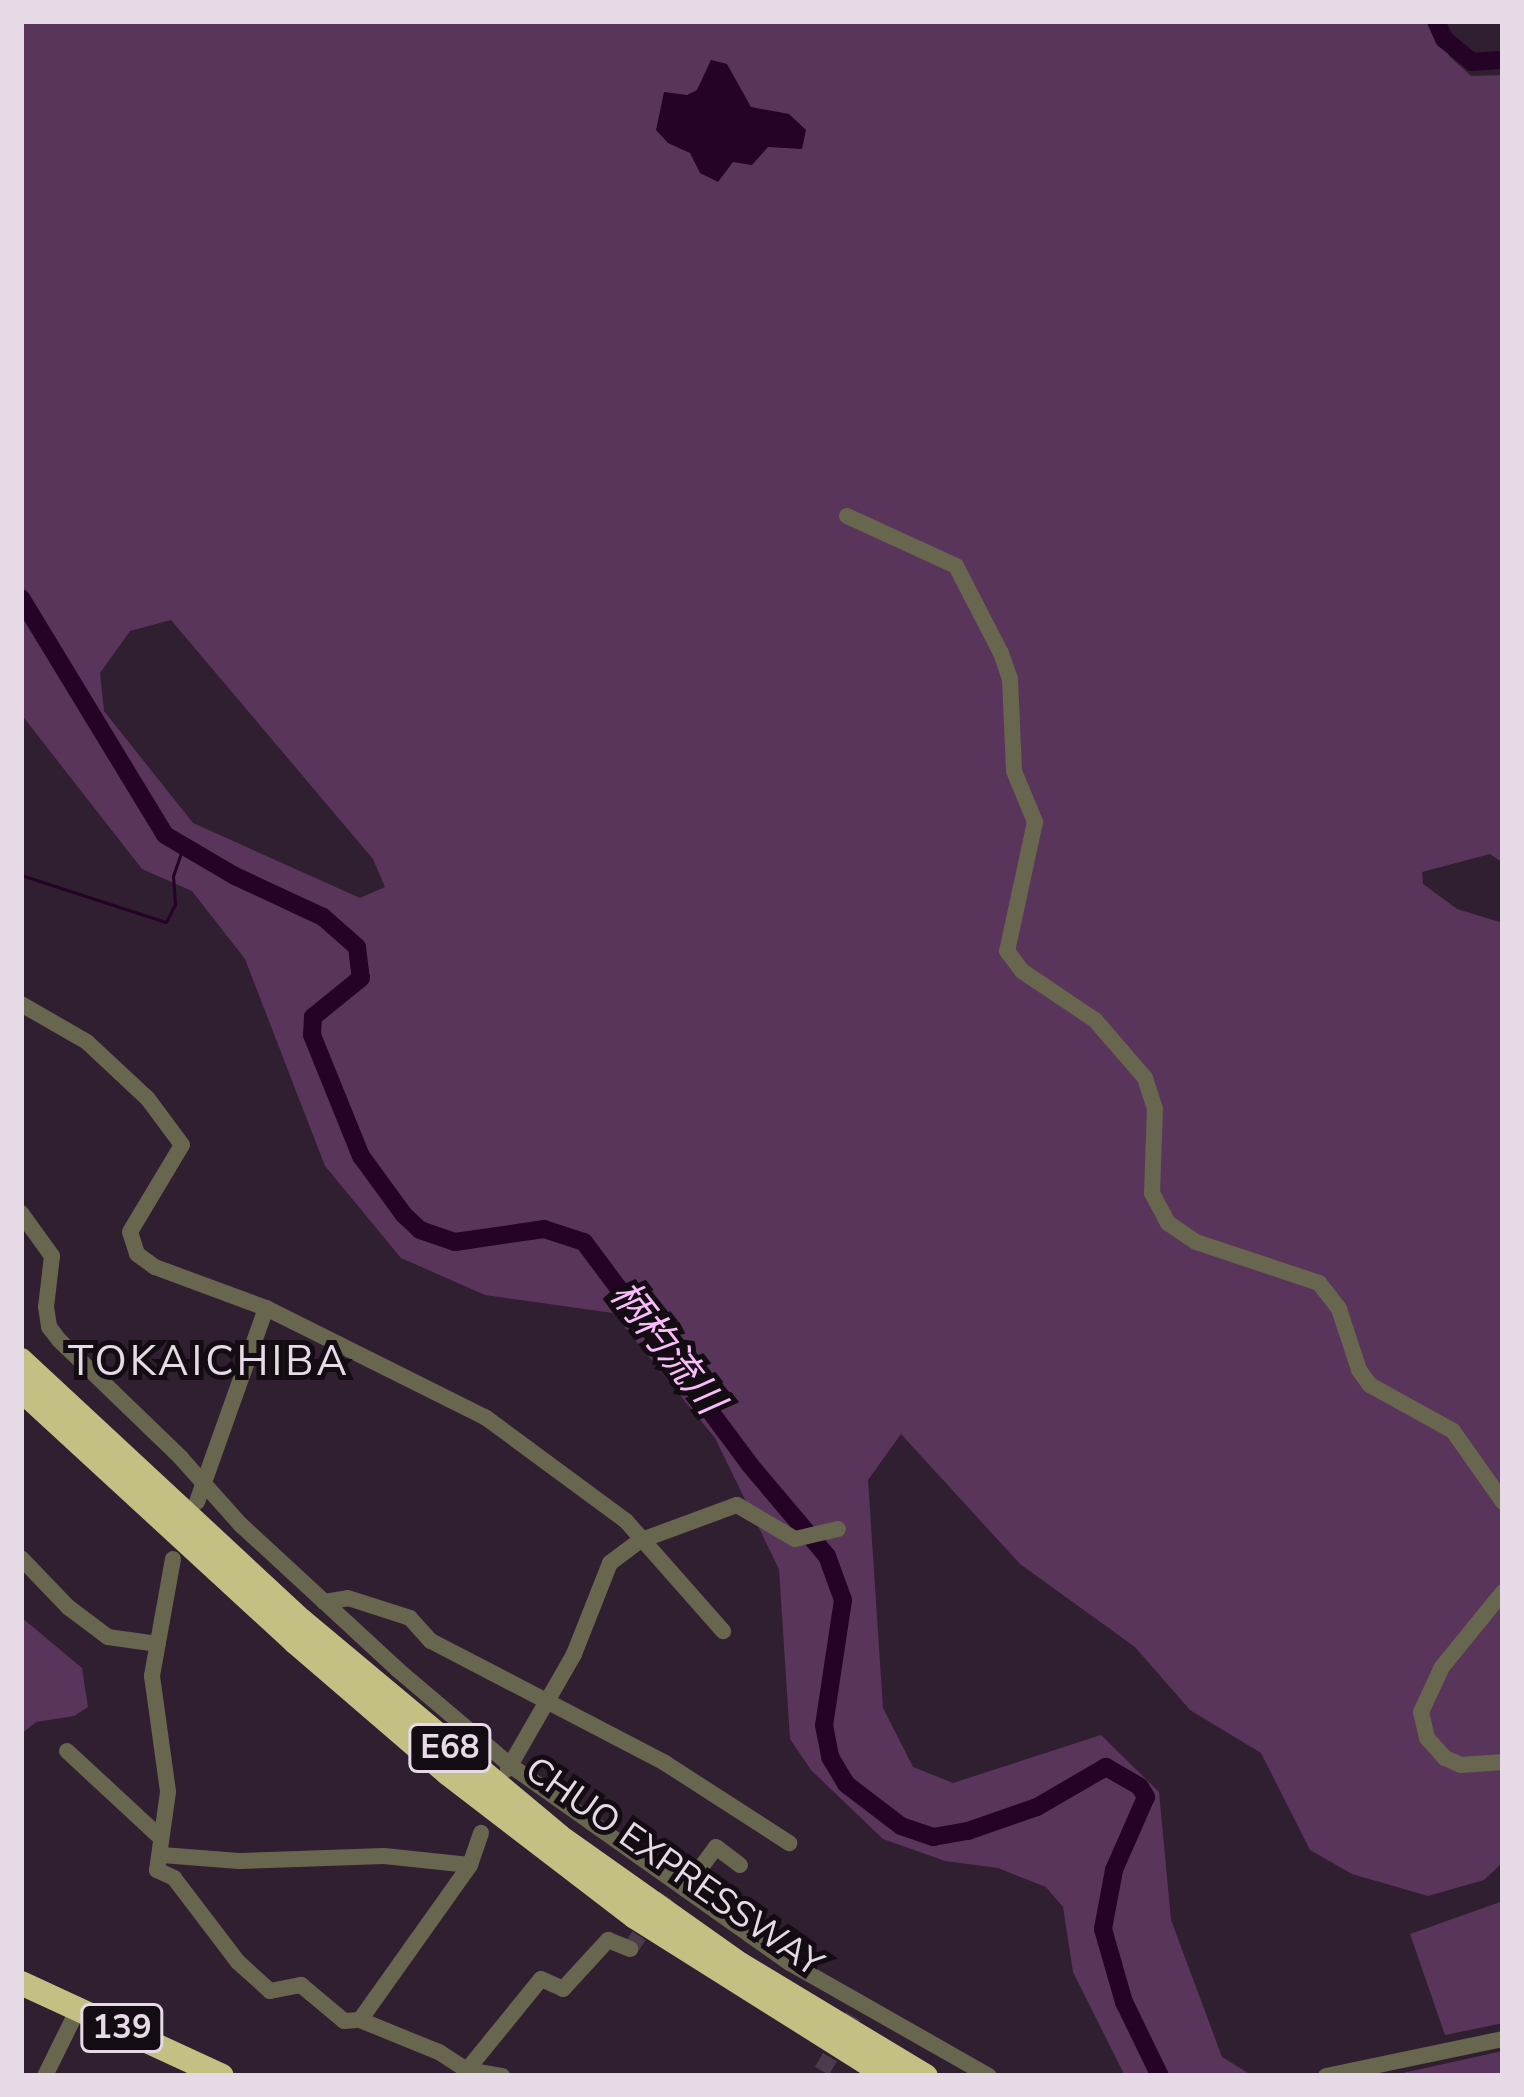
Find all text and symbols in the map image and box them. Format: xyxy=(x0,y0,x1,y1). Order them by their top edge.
water label: 柄杓流川 xyxy=(600,1272,732,1424)
district label: TOKAICHIBA xyxy=(68,1337,350,1387)
road number: E68 xyxy=(408,1721,492,1775)
street label: CHUO EXPRESSWAY xyxy=(517,1748,831,1986)
road number: 139 xyxy=(80,2001,164,2055)

